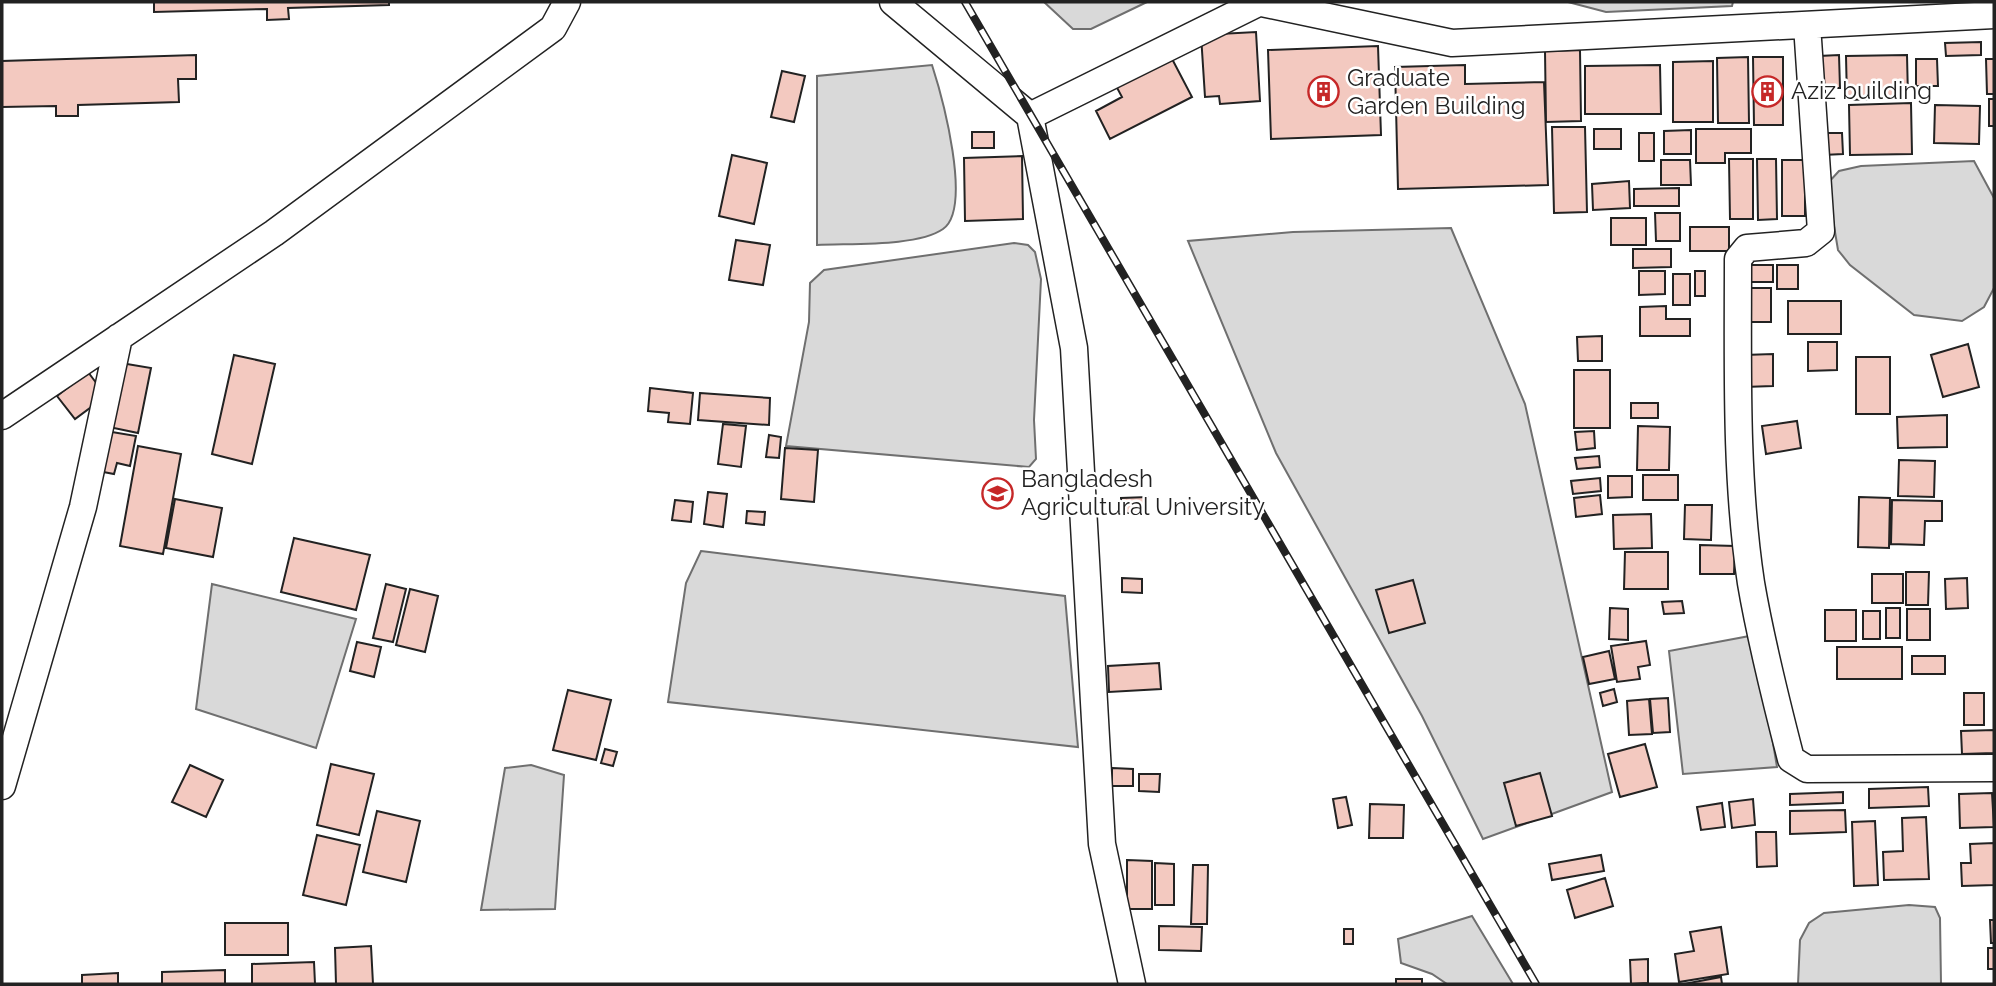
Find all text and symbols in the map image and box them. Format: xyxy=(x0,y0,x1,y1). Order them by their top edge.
place label: Graduate Garden Building xyxy=(1347,63,1525,120)
building icon: Aziz building xyxy=(1751,74,1785,108)
building icon: Graduate Garden Building xyxy=(1307,75,1341,109)
place label: Aziz building xyxy=(1791,76,1932,105)
place label: Bangladesh Agricultural University xyxy=(1021,464,1265,521)
school or university icon: Bangladesh Agricultural University xyxy=(981,476,1015,510)

